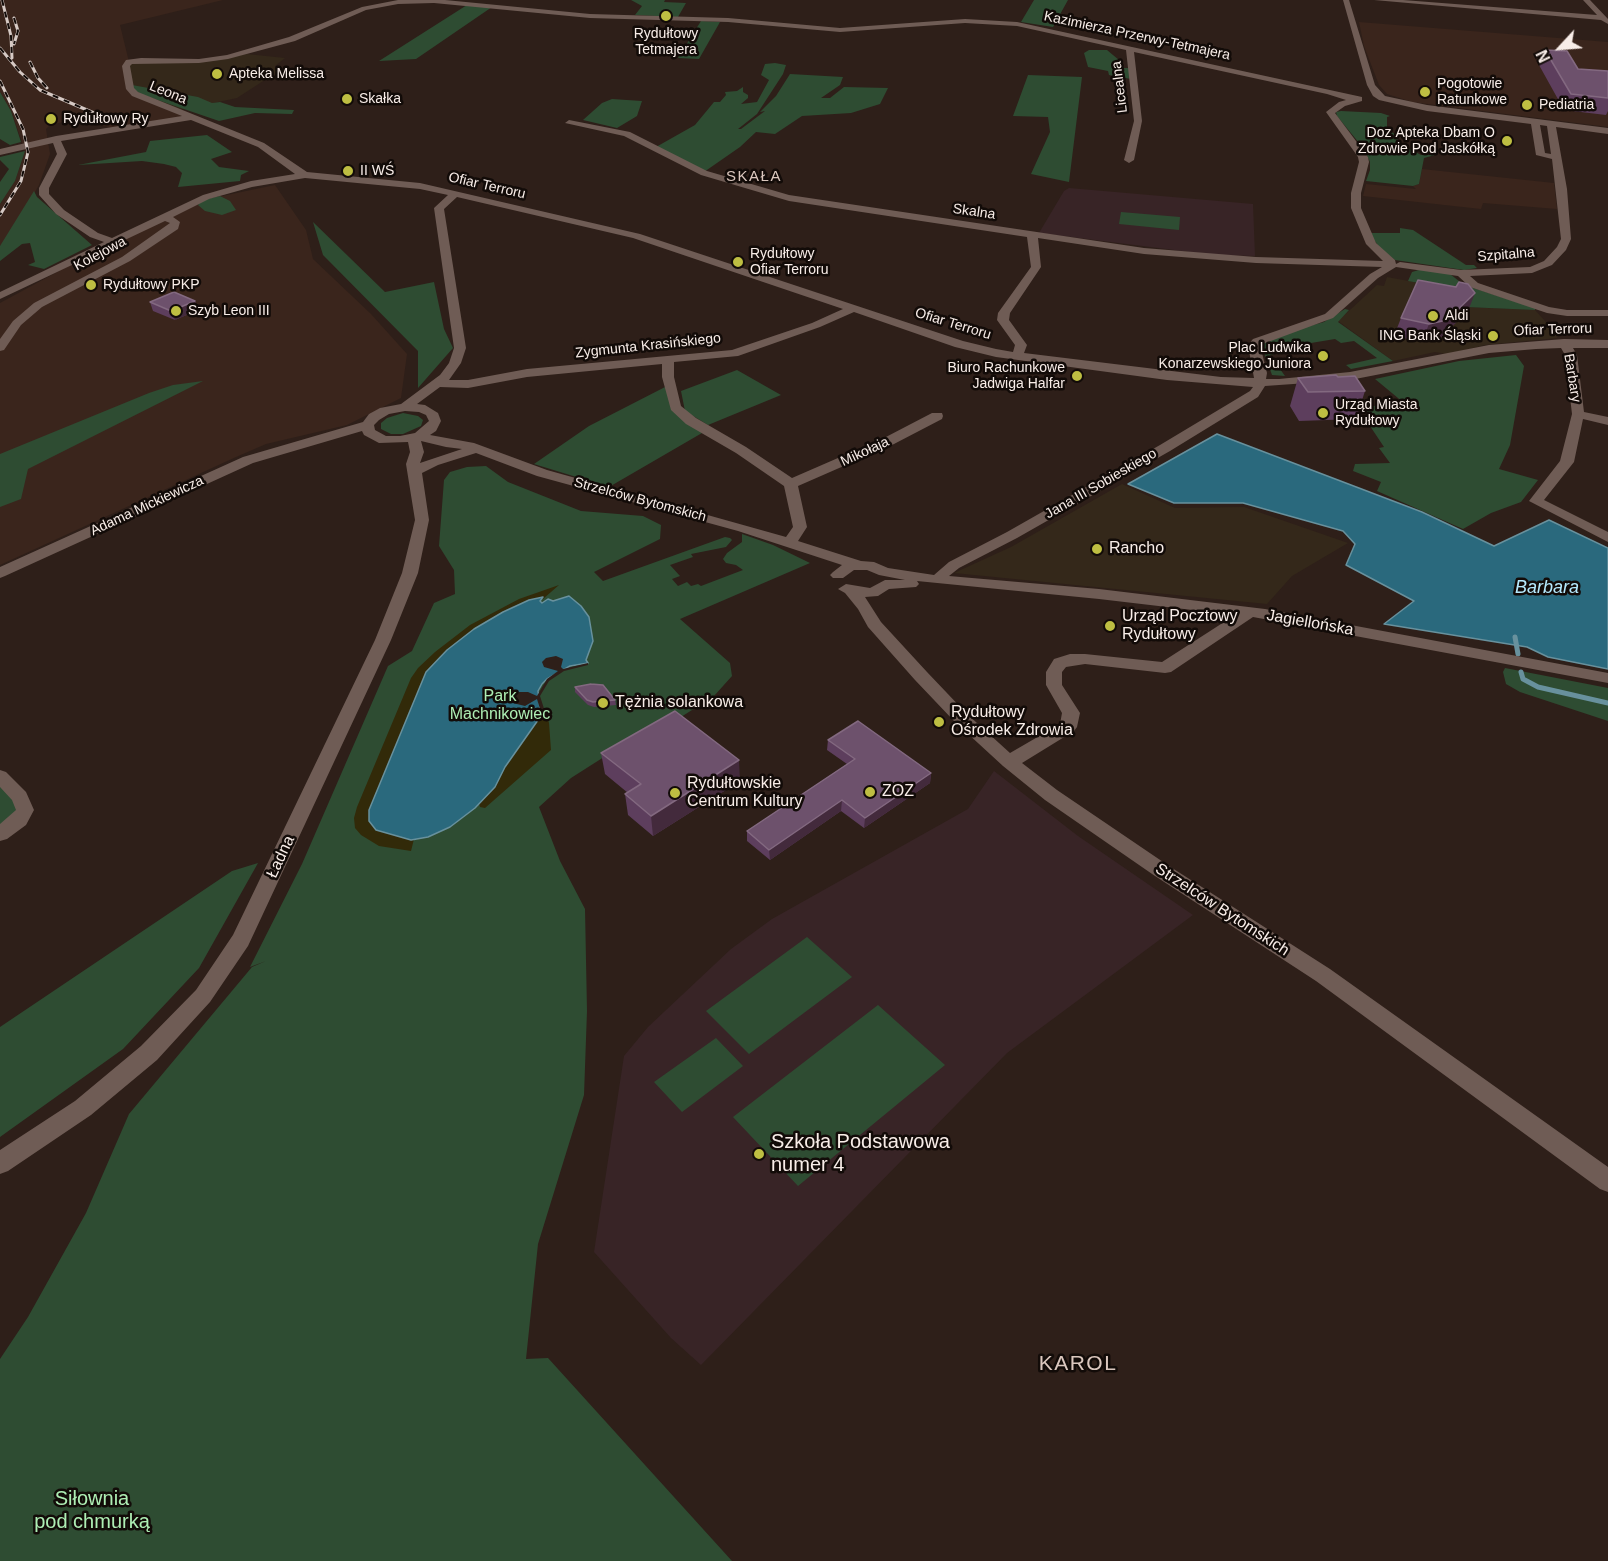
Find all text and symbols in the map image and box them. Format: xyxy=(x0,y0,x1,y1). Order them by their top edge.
street label: Kazimierza Przerwy-Tetmajera xyxy=(1042,8,1232,64)
marker: Rydułtowy Tetmajera xyxy=(659,9,673,23)
north arrow xyxy=(1530,18,1590,78)
place label: Rydułtowy Tetmajera xyxy=(634,26,698,58)
text: N xyxy=(1533,47,1554,65)
street label: Licealna xyxy=(1108,60,1132,114)
place label: Apteka Melissa xyxy=(229,66,324,82)
marker: Apteka Melissa xyxy=(210,67,224,81)
place label: Pogotowie Ratunkowe xyxy=(1437,76,1507,108)
street label: Leona xyxy=(147,78,189,108)
marker: Pogotowie Ratunkowe xyxy=(1418,85,1432,99)
place label: Skałka xyxy=(359,91,401,107)
marker: Skałka xyxy=(340,92,354,106)
place label: Pediatria xyxy=(1539,97,1594,113)
marker: Pediatria xyxy=(1520,98,1534,112)
place label: Rydułtowy Ry xyxy=(63,111,149,127)
marker: Rydułtowy Ry xyxy=(44,112,58,126)
place label: Doz Apteka Dbam O Zdrowie Pod Jaskółką xyxy=(1358,125,1495,158)
marker: Doz Apteka Dbam O Zdrowie Pod Jaskółką xyxy=(1500,134,1514,148)
place label: II WŚ xyxy=(360,163,394,179)
marker: II WŚ xyxy=(341,164,355,178)
district label: SKAŁA xyxy=(726,168,782,186)
street label: Ofiar Terroru xyxy=(447,169,527,203)
street label: Skalna xyxy=(952,201,996,223)
street label: Kolejowa xyxy=(71,233,129,275)
street label: Szpitalna xyxy=(1477,244,1535,266)
place label: Rydułtowy Ofiar Terroru xyxy=(750,246,829,278)
marker: Rydułtowy Ofiar Terroru xyxy=(731,255,745,269)
place label: Rydułtowy PKP xyxy=(103,277,199,293)
marker: Rydułtowy PKP xyxy=(84,278,98,292)
place label: Szyb Leon III xyxy=(188,303,270,319)
marker: Szyb Leon III xyxy=(169,304,183,318)
street label: Ofiar Terroru xyxy=(913,304,993,344)
place label: Aldi xyxy=(1445,308,1468,324)
marker: Aldi xyxy=(1426,309,1440,323)
street label: Ofiar Terroru xyxy=(1513,320,1593,340)
place label: ING Bank Śląski xyxy=(1379,328,1481,344)
marker: ING Bank Śląski xyxy=(1486,329,1500,343)
street label: Zygmunta Krasińskiego xyxy=(574,330,722,362)
place label: Plac Ludwika Konarzewskiego Juniora xyxy=(1158,340,1311,372)
marker: Plac Ludwika Konarzewskiego Juniora xyxy=(1316,349,1330,363)
street label: Barbary xyxy=(1560,352,1584,404)
place label: Biuro Rachunkowe Jadwiga Halfar xyxy=(947,360,1065,392)
marker: Biuro Rachunkowe Jadwiga Halfar xyxy=(1070,369,1084,383)
place label: Urząd Miasta Rydułtowy xyxy=(1335,397,1417,430)
marker: Urząd Miasta Rydułtowy xyxy=(1316,406,1330,420)
street label: Mikołaja xyxy=(838,434,892,470)
street label: Jana III Sobieskiego xyxy=(1042,445,1160,523)
street label: Adama Mickiewicza xyxy=(88,472,206,540)
street label: Strzelców Bytomskich xyxy=(572,474,708,526)
place label: Rancho xyxy=(1109,539,1164,559)
marker: Rancho xyxy=(1090,542,1104,556)
water label: Barbara xyxy=(1515,577,1579,599)
street label: Jagiellońska xyxy=(1265,606,1355,640)
place label: Urząd Pocztowy Rydułtowy xyxy=(1122,607,1238,645)
marker: Urząd Pocztowy Rydułtowy xyxy=(1103,619,1117,633)
park label: Park Machnikowiec xyxy=(450,687,550,725)
place label: Tężnia solankowa xyxy=(615,693,743,713)
marker: Tężnia solankowa xyxy=(596,696,610,710)
place label: Rydułtowy Ośrodek Zdrowia xyxy=(951,703,1073,741)
marker: Rydułtowy Ośrodek Zdrowia xyxy=(932,715,946,729)
place label: Rydułtowskie Centrum Kultury xyxy=(687,774,803,812)
place label: ZOZ xyxy=(882,782,914,802)
marker: ZOZ xyxy=(863,785,877,799)
marker: Rydułtowskie Centrum Kultury xyxy=(668,786,682,800)
street label: Ładna xyxy=(263,833,299,881)
street label: Strzelców Bytomskich xyxy=(1152,860,1292,960)
place label: Szkoła Podstawowa numer 4 xyxy=(771,1130,950,1177)
marker: Szkoła Podstawowa numer 4 xyxy=(752,1147,766,1161)
district label: KAROL xyxy=(1039,1351,1117,1377)
park label: Siłownia pod chmurką xyxy=(34,1487,150,1534)

